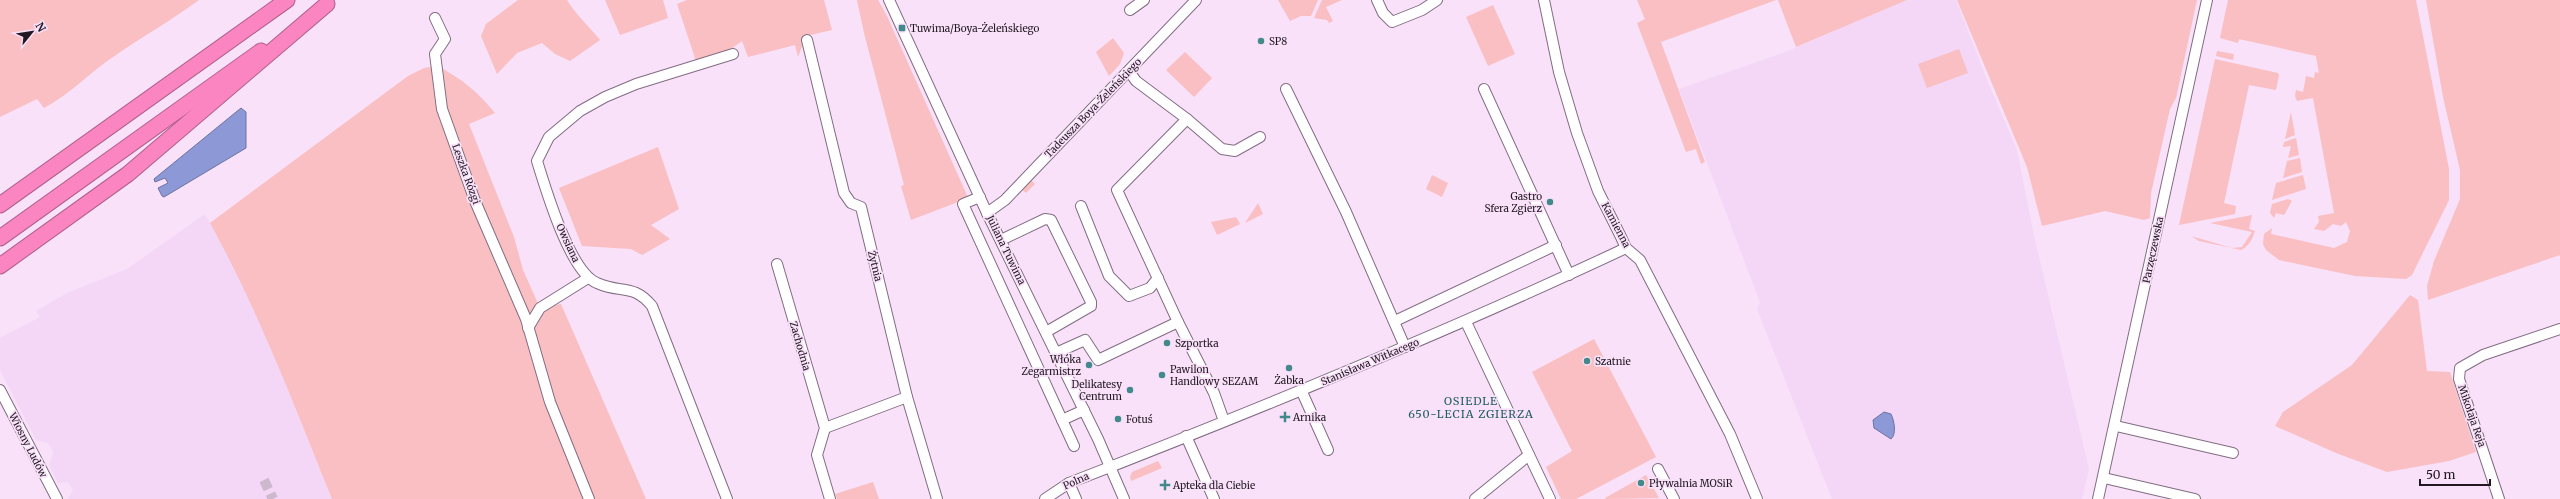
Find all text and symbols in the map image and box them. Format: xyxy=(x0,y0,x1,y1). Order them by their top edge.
north arrow xyxy=(12,12,52,52)
text: N xyxy=(32,20,49,35)
place label: Tuwima/Boya-Żeleńskiego xyxy=(910,21,1040,35)
marker: Tuwima/Boya-Żeleńskiego xyxy=(897,23,907,33)
place label: SP8 xyxy=(1269,35,1287,48)
marker: SP8 xyxy=(1256,36,1266,46)
street label: Tadeusza Boya-Żeleńskiego xyxy=(1041,55,1144,161)
street label: Leszka Rózgi xyxy=(449,142,483,206)
place label: Gastro Sfera Zgierz xyxy=(1484,190,1543,215)
marker: Gastro Sfera Zgierz xyxy=(1545,197,1555,207)
street label: Kamienna xyxy=(1599,200,1634,250)
street label: Juliana Tuwima xyxy=(983,212,1029,287)
street label: Parzęczewska xyxy=(2140,215,2167,284)
street label: Owsiana xyxy=(553,222,583,265)
street label: Żytnia xyxy=(865,249,886,283)
street label: Zachodnia xyxy=(787,320,813,373)
street label: Stanisława Witkacego xyxy=(1319,335,1421,389)
place label: Szportka xyxy=(1175,337,1219,350)
marker: Szportka xyxy=(1162,338,1172,348)
place label: Włóka Zegarmistrz xyxy=(1021,353,1082,378)
place label: Szatnie xyxy=(1595,355,1631,368)
marker: Szatnie xyxy=(1582,356,1592,366)
marker: Włóka Zegarmistrz xyxy=(1084,360,1094,370)
place label: Pawilon Handlowy SEZAM xyxy=(1170,363,1258,388)
marker: Żabka xyxy=(1284,363,1294,373)
marker: Pawilon Handlowy SEZAM xyxy=(1157,370,1167,380)
place label: Żabka xyxy=(1274,373,1304,387)
place label: Delikatesy Centrum xyxy=(1072,378,1122,403)
street label: Mikołaja Reja xyxy=(2455,383,2489,449)
marker: Delikatesy Centrum xyxy=(1125,385,1135,395)
district label: OSIEDLE 650-LECIA ZGIERZA xyxy=(1408,394,1534,421)
street label: Wiosny Ludów xyxy=(6,410,50,480)
place label: Arnika xyxy=(1292,411,1327,424)
marker: Arnika xyxy=(1280,412,1290,422)
place label: Fotuś xyxy=(1126,413,1153,426)
marker: Fotuś xyxy=(1113,414,1123,424)
scale bar xyxy=(2420,461,2490,487)
text: 50 m xyxy=(2426,467,2455,482)
street label: Polna xyxy=(1061,469,1092,492)
place label: Pływalnia MOSiR xyxy=(1649,477,1733,490)
marker: Pływalnia MOSiR xyxy=(1636,478,1646,488)
place label: Apteka dla Ciebie xyxy=(1172,479,1255,492)
marker: Apteka dla Ciebie xyxy=(1160,480,1170,490)

